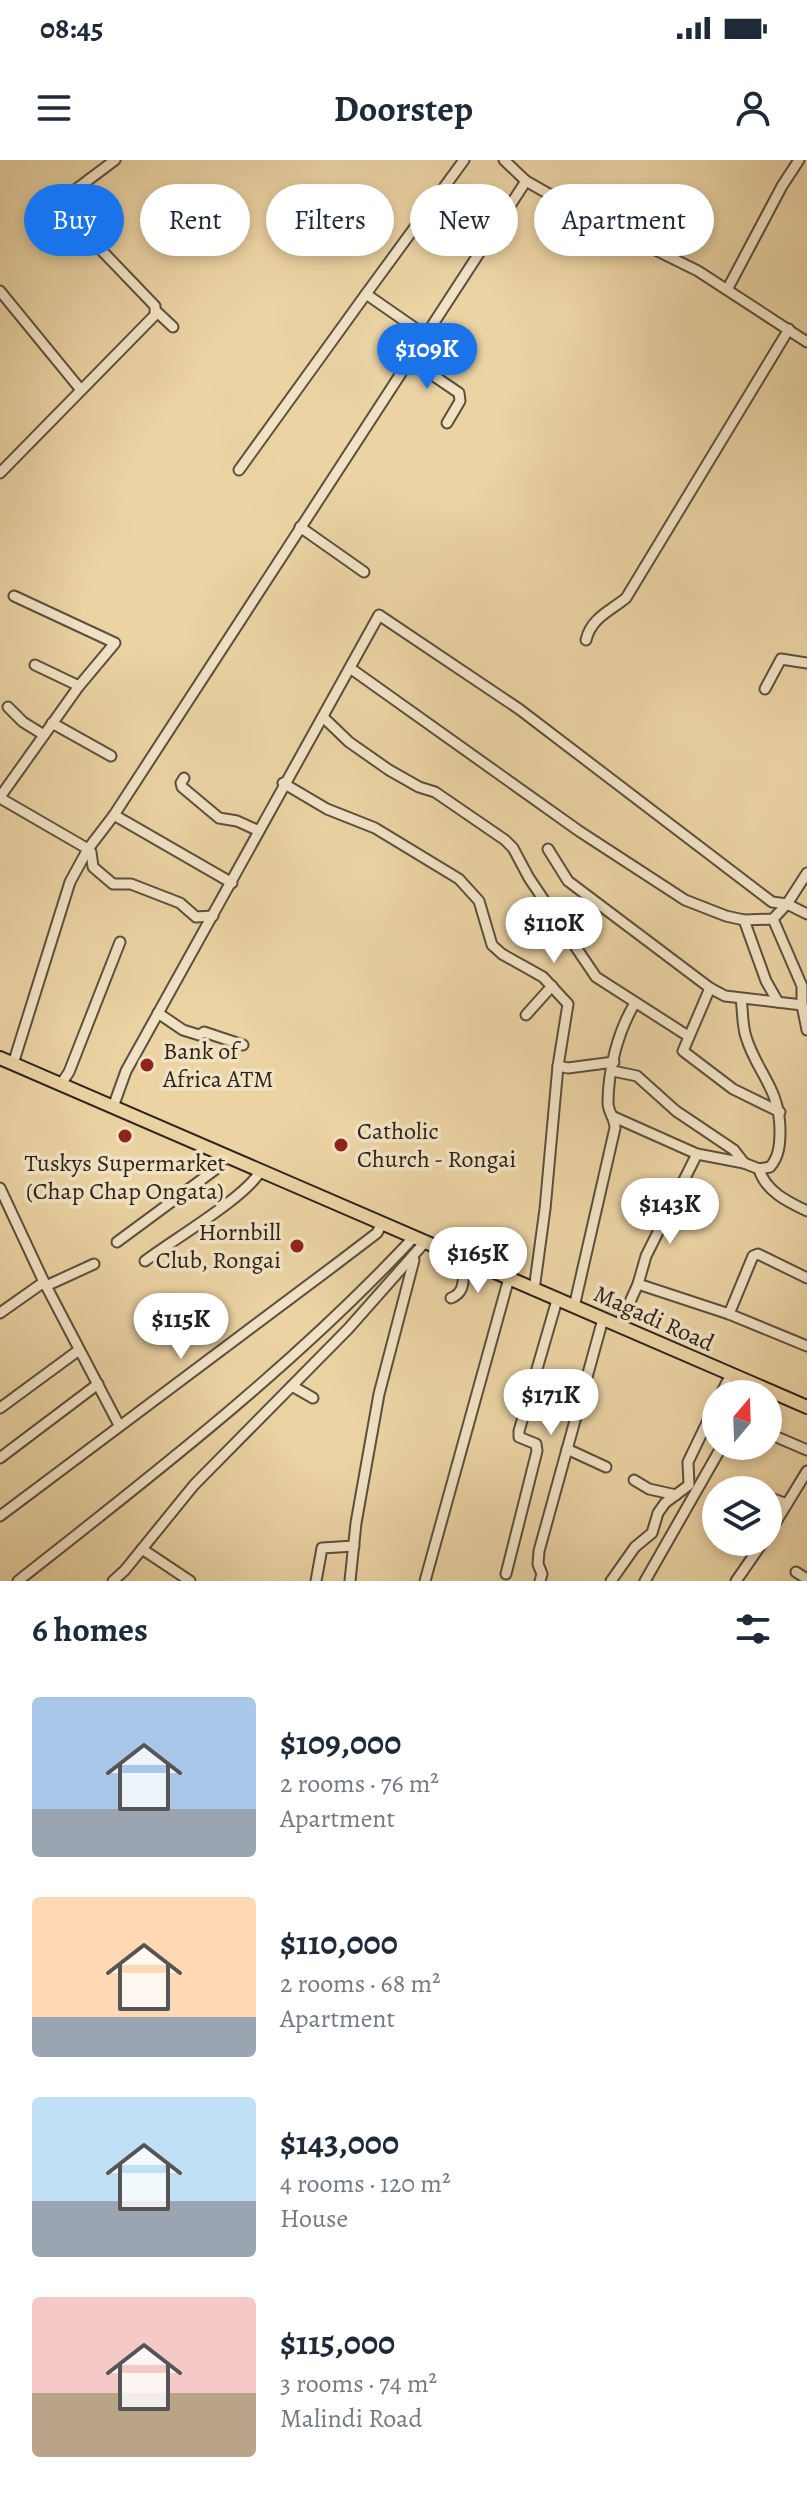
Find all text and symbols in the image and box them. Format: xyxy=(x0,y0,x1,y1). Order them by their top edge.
text: 08:45 xyxy=(40,8,104,48)
text: Doorstep xyxy=(334,84,473,133)
icon: menu xyxy=(32,86,76,130)
icon: person xyxy=(731,86,775,130)
chip: Buy xyxy=(24,184,124,256)
chip: Rent xyxy=(140,184,250,256)
chip: Filters xyxy=(266,184,394,256)
chip: New xyxy=(410,184,518,256)
chip: Apartment xyxy=(534,184,714,256)
pin: $109K xyxy=(371,323,483,391)
text: $109K xyxy=(395,331,459,366)
pin: $110K xyxy=(498,897,610,965)
text: $110K xyxy=(524,905,584,940)
place label: Bank of Africa ATM xyxy=(162,1035,274,1095)
marker: Bank of Africa ATM xyxy=(138,1056,156,1074)
place label: Catholic Church - Rongai xyxy=(357,1115,516,1175)
marker: Tuskys Supermarket (Chap Chap Ongata) xyxy=(116,1127,134,1145)
marker: Catholic Church - Rongai xyxy=(332,1136,350,1154)
place label: Tuskys Supermarket (Chap Chap Ongata) xyxy=(25,1147,225,1207)
pin: $143K xyxy=(614,1178,726,1246)
text: $143K xyxy=(639,1186,701,1221)
place label: Hornbill Club, Rongai xyxy=(156,1216,281,1276)
pin: $165K xyxy=(422,1227,534,1295)
text: $165K xyxy=(447,1235,509,1270)
marker: Hornbill Club, Rongai xyxy=(288,1237,306,1255)
street label: Magadi Road xyxy=(589,1277,719,1359)
pin: $115K xyxy=(125,1293,237,1361)
text: $115K xyxy=(152,1301,210,1336)
pin: $171K xyxy=(495,1369,607,1437)
text: $171K xyxy=(522,1377,580,1412)
north arrow xyxy=(702,1380,782,1460)
map controls xyxy=(702,1380,782,1556)
button: layers xyxy=(702,1476,782,1556)
text: 6 homes xyxy=(32,1606,148,1653)
icon: filters xyxy=(731,1607,775,1651)
text: $109,000 xyxy=(280,1719,401,1766)
icon: home xyxy=(96,1729,192,1825)
text: 2 rooms · 76 m² xyxy=(280,1766,439,1801)
text: Apartment xyxy=(280,1801,395,1836)
text: $110,000 xyxy=(280,1919,398,1966)
icon: home xyxy=(96,1929,192,2025)
text: 2 rooms · 68 m² xyxy=(280,1966,441,2001)
text: Apartment xyxy=(280,2001,395,2036)
text: $143,000 xyxy=(280,2119,399,2166)
icon: home xyxy=(96,2129,192,2225)
text: 4 rooms · 120 m² xyxy=(280,2166,450,2201)
text: House xyxy=(280,2201,348,2236)
text: $115,000 xyxy=(280,2319,395,2366)
icon: home xyxy=(96,2329,192,2425)
text: 3 rooms · 74 m² xyxy=(280,2366,437,2401)
text: Malindi Road xyxy=(280,2401,422,2436)

